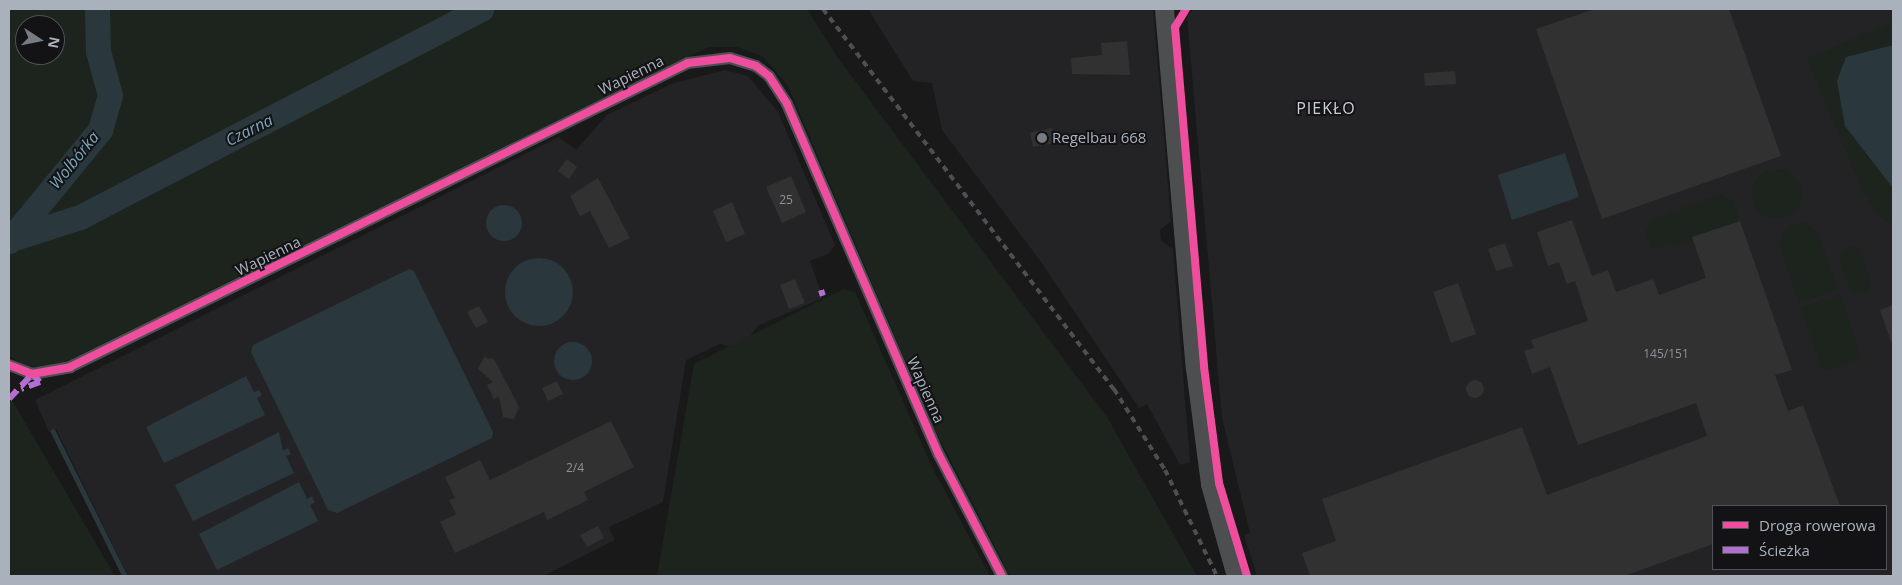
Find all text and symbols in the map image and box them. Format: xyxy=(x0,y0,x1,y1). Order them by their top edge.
north arrow xyxy=(15,15,65,65)
text: N xyxy=(44,35,65,50)
street label: Wapienna xyxy=(595,52,667,98)
district label: PIEKŁO xyxy=(1295,98,1357,118)
water label: Czarna xyxy=(222,110,276,150)
water label: Wolbórka xyxy=(45,127,103,193)
place label: Regelbau 668 xyxy=(1052,129,1146,147)
marker: Regelbau 668 xyxy=(1036,132,1048,144)
house number: 25 xyxy=(779,193,793,207)
street label: Wapienna xyxy=(232,233,304,279)
house number: 145/151 xyxy=(1643,347,1689,361)
street label: Wapienna xyxy=(903,354,949,426)
house number: 2/4 xyxy=(566,461,584,475)
legend xyxy=(1712,505,1887,570)
text: Droga rowerowa xyxy=(1759,515,1876,535)
text: Ścieżka xyxy=(1759,540,1810,560)

